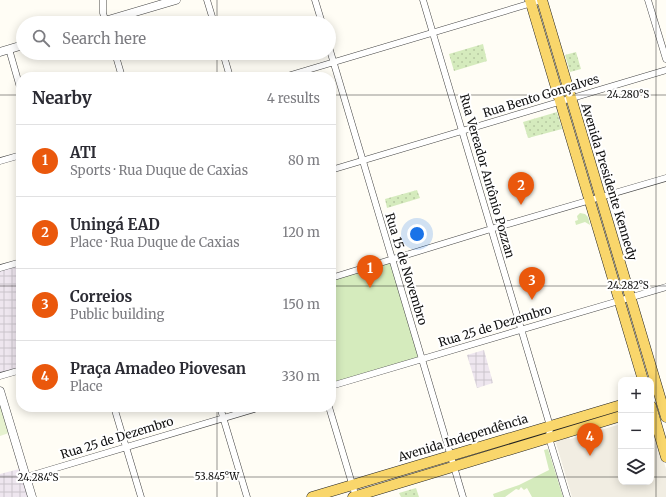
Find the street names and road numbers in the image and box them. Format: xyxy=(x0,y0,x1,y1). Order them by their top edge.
street label: Rua Bento Gonçalves xyxy=(481,71,601,120)
street label: Rua Vereador Antônio Pozzan xyxy=(457,92,518,260)
street label: Avenida Presidente Kennedy xyxy=(578,100,641,262)
street label: Rua 15 de Novembro xyxy=(382,211,431,327)
street label: Rua 25 de Dezembro xyxy=(437,301,553,350)
street label: Avenida Independência xyxy=(395,411,530,465)
street label: Rua 25 de Dezembro xyxy=(59,413,175,462)

